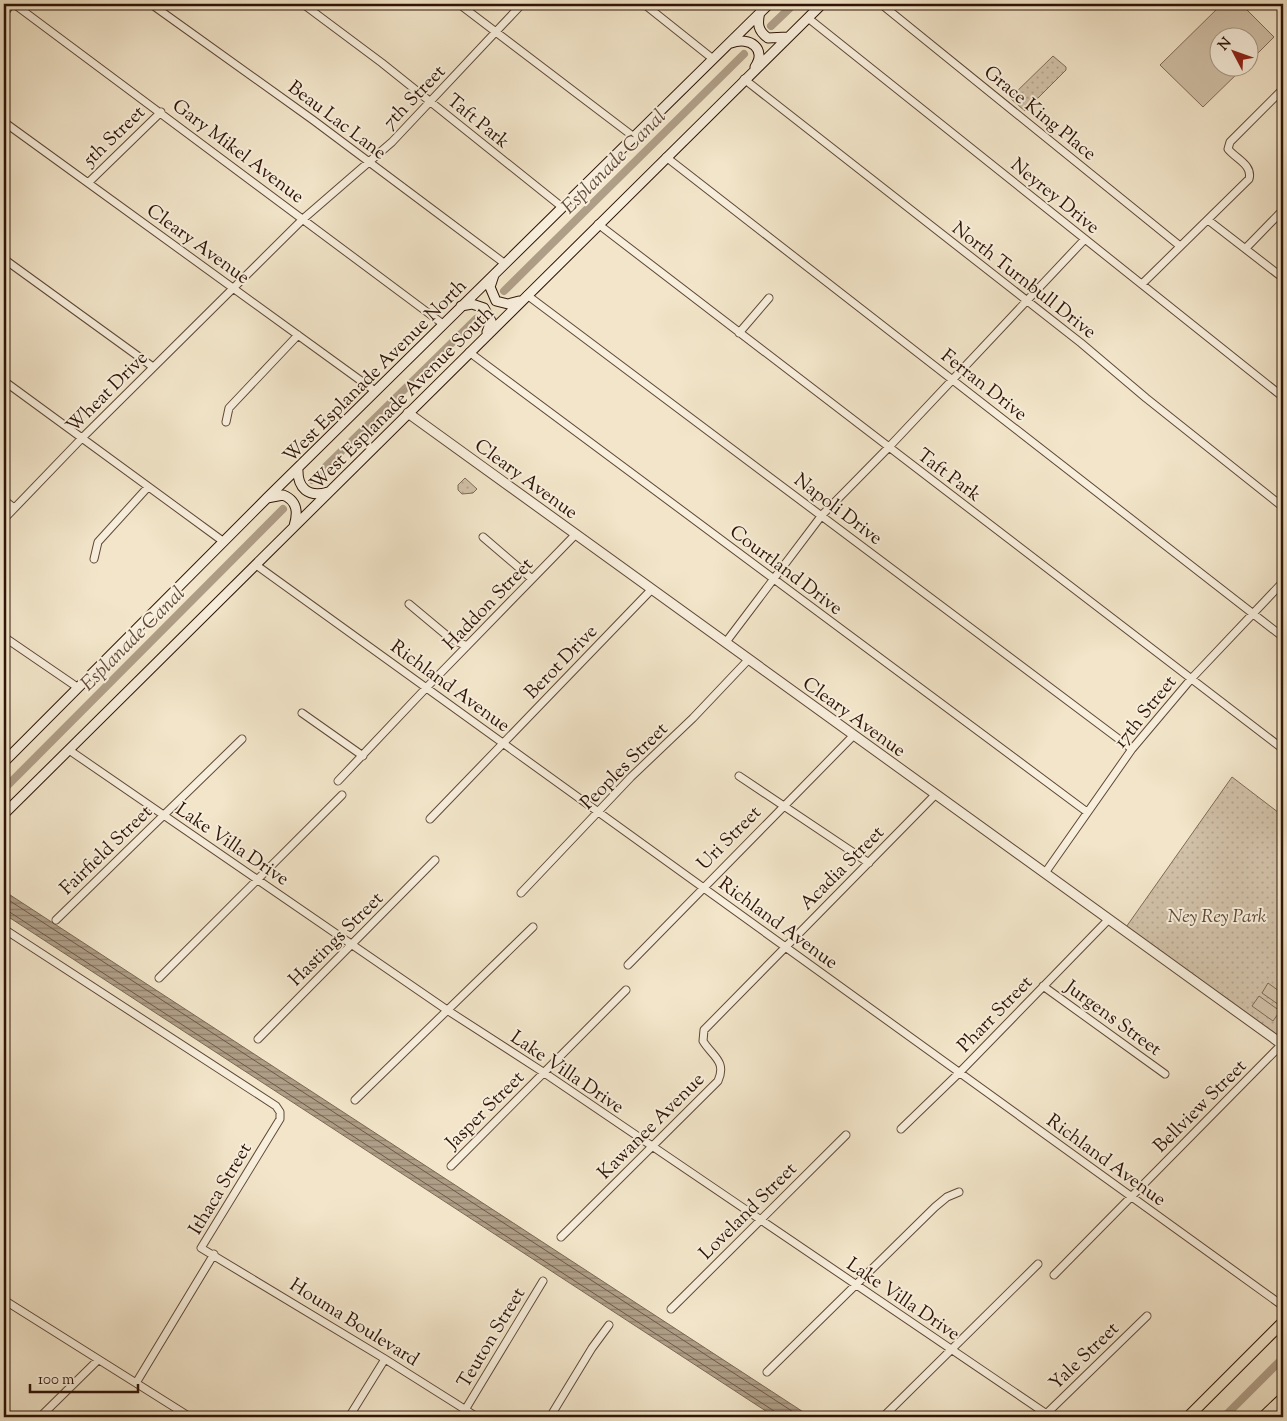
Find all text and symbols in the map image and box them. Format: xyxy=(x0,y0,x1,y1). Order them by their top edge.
north arrow xyxy=(1210,28,1260,78)
text: N xyxy=(1214,34,1237,56)
street label: 7th Street xyxy=(377,59,453,136)
street label: Grace King Place xyxy=(977,60,1102,168)
street label: Beau Lac Lane xyxy=(282,75,391,167)
street label: Taft Park xyxy=(440,88,515,156)
street label: Gary Mikel Avenue xyxy=(166,93,309,211)
street label: 5th Street xyxy=(77,100,152,174)
water label: Esplanade Canal xyxy=(556,104,674,222)
street label: Neyrey Drive xyxy=(1004,153,1105,241)
street label: Cleary Avenue xyxy=(140,198,255,292)
street label: North Turnbull Drive xyxy=(946,216,1101,346)
street label: West Esplanade Avenue North xyxy=(278,274,474,470)
street label: West Esplanade Avenue South xyxy=(305,301,501,497)
street label: Ferran Drive xyxy=(935,344,1033,428)
street label: Wheat Drive xyxy=(61,346,155,440)
street label: Cleary Avenue xyxy=(468,433,583,527)
street label: Taft Park xyxy=(911,443,987,509)
street label: Napoli Drive xyxy=(787,468,888,552)
street label: Courtland Drive xyxy=(723,519,848,623)
street label: Haddon Street xyxy=(438,552,540,657)
water label: Esplanade Canal xyxy=(75,581,193,699)
street label: Berot Drive xyxy=(519,619,604,706)
street label: Richland Avenue xyxy=(384,634,515,740)
street label: 17th Street xyxy=(1108,670,1184,755)
street label: Cleary Avenue xyxy=(796,671,911,765)
street label: Peoples Street xyxy=(575,717,675,817)
street label: Lake Villa Drive xyxy=(169,797,294,893)
street label: Fairfield Street xyxy=(54,799,159,902)
street label: Uri Street xyxy=(692,800,768,877)
street label: Acadia Street xyxy=(794,820,891,917)
street label: Richland Avenue xyxy=(712,871,843,977)
street label: Hastings Street xyxy=(283,886,391,993)
park label: Ney Rey Park xyxy=(1168,904,1267,931)
street label: Pharr Street xyxy=(952,970,1040,1059)
street label: Jurgens Street xyxy=(1058,974,1167,1064)
street label: Lake Villa Drive xyxy=(504,1025,629,1121)
street label: Bellview Street xyxy=(1148,1054,1254,1160)
street label: Jasper Street xyxy=(440,1065,532,1157)
street label: Kawanee Avenue xyxy=(592,1067,711,1186)
street label: Richland Avenue xyxy=(1040,1108,1171,1214)
street label: Ithaca Street xyxy=(183,1138,259,1240)
street label: Loveland Street xyxy=(694,1156,804,1267)
street label: Lake Villa Drive xyxy=(840,1252,965,1348)
street label: Houma Boulevard xyxy=(284,1272,424,1374)
street label: Teuton Street xyxy=(452,1283,533,1394)
street label: Yale Street xyxy=(1044,1316,1126,1397)
scale bar xyxy=(30,1361,138,1393)
text: 100 m xyxy=(38,1370,75,1391)

